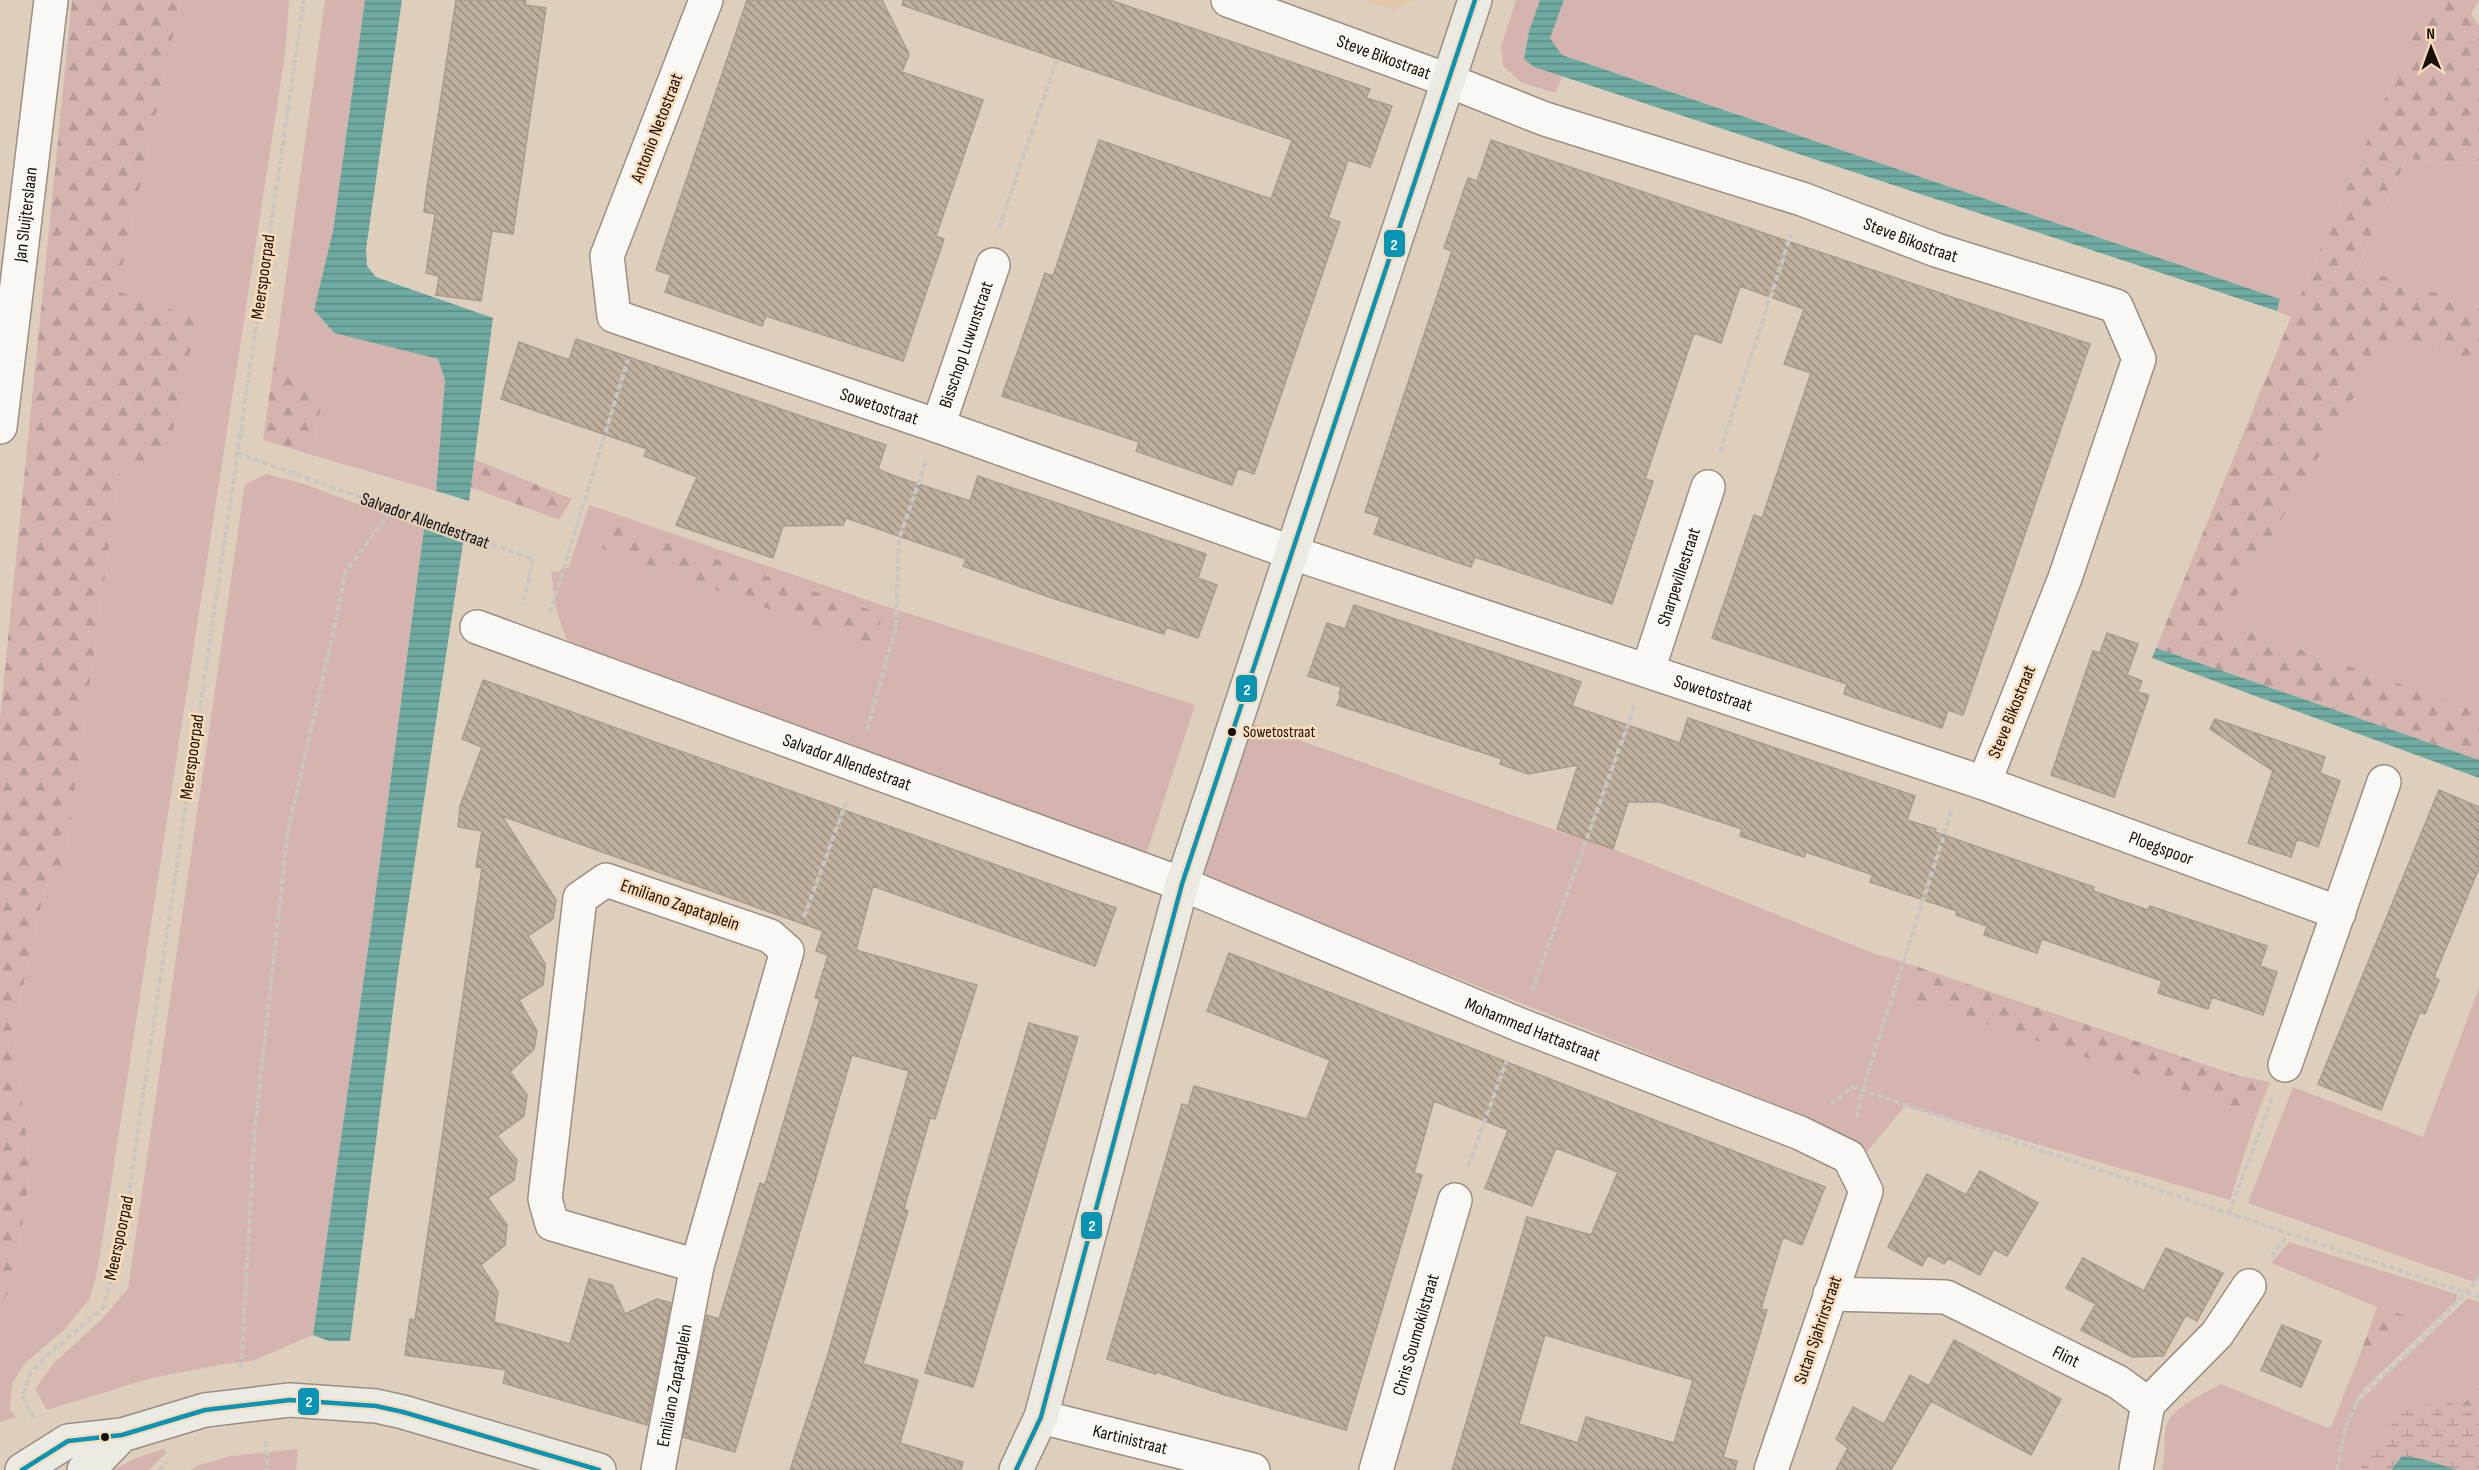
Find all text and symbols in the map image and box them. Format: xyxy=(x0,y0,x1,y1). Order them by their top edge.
north arrow xyxy=(2401,18,2461,78)
text: N xyxy=(2426,25,2435,44)
street label: Steve Bikostraat xyxy=(1334,30,1434,84)
street label: Antonio Netostraat xyxy=(626,70,688,187)
street label: Jan Sluijterslaan xyxy=(9,166,41,264)
street label: Steve Bikostraat xyxy=(1861,213,1961,267)
line badge: 2 xyxy=(1383,229,1406,258)
street label: Meerspoorpad xyxy=(247,233,279,321)
text: 2 xyxy=(1390,236,1398,255)
street label: Bisschop Luwunstraat xyxy=(934,278,997,411)
street label: Sowetostraat xyxy=(837,383,922,429)
street label: Salvador Allendestraat xyxy=(358,488,493,553)
street label: Sharpevillestraat xyxy=(1653,524,1705,629)
street label: Steve Bikostraat xyxy=(1984,662,2040,762)
street label: Sowetostraat xyxy=(1671,670,1756,716)
line badge: 2 xyxy=(1235,674,1258,703)
text: 2 xyxy=(1243,681,1251,700)
street label: Meerspoorpad xyxy=(176,713,208,801)
place label: Sowetostraat xyxy=(1243,723,1315,742)
marker: Sowetostraat xyxy=(1226,726,1238,738)
street label: Salvador Allendestraat xyxy=(780,729,915,795)
street label: Ploegspoor xyxy=(2126,826,2196,869)
street label: Emiliano Zapataplein xyxy=(618,875,742,935)
street label: Mohammed Hattastraat xyxy=(1462,993,1604,1066)
street label: Meerspoorpad xyxy=(100,1194,138,1282)
line badge: 2 xyxy=(1080,1211,1103,1240)
text: 2 xyxy=(1088,1217,1096,1236)
street label: Chris Soumokilstraat xyxy=(1388,1271,1443,1398)
street label: Sutan Sjahrirstraat xyxy=(1790,1273,1847,1387)
street label: Emiliano Zapataplein xyxy=(652,1322,696,1449)
street label: Flint xyxy=(2049,1341,2083,1372)
line badge: 2 xyxy=(297,1387,320,1416)
text: 2 xyxy=(305,1393,313,1412)
street label: Kartinistraat xyxy=(1091,1420,1170,1459)
unlabelled marker xyxy=(99,1431,111,1443)

